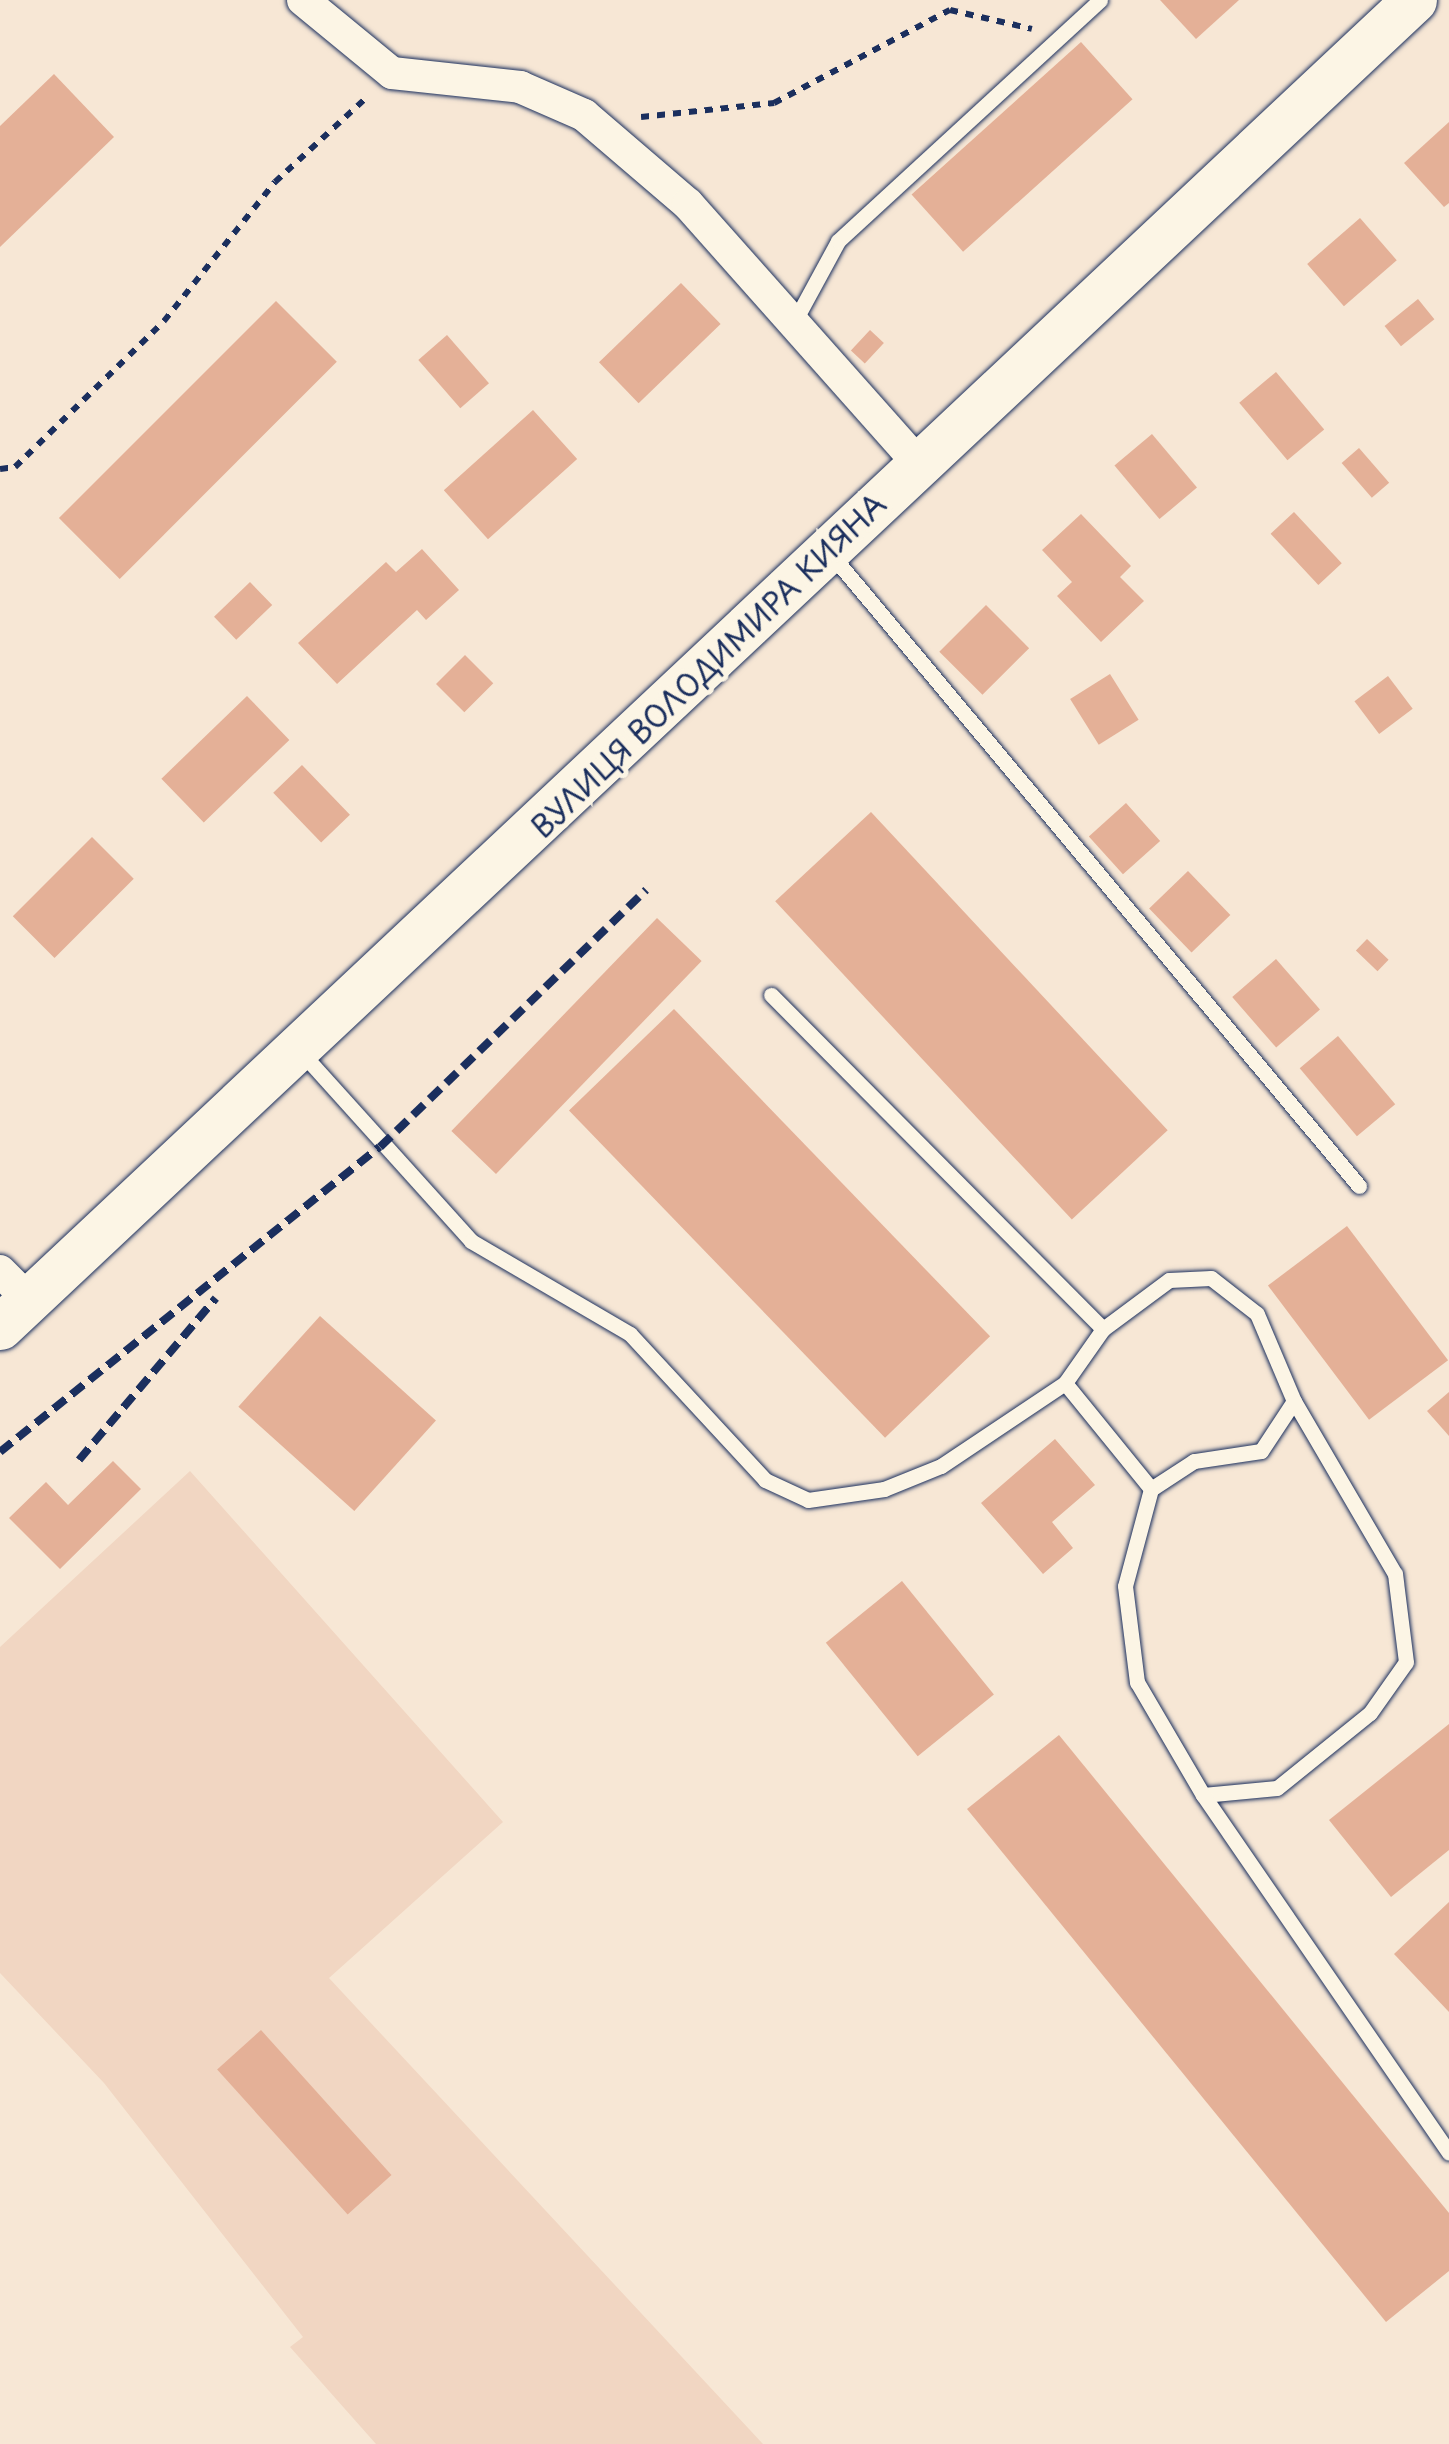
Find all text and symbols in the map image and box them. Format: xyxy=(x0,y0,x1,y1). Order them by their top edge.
street label: ВУЛИЦЯ ВОЛОДИМИРА КИЯНА xyxy=(522,484,894,846)

